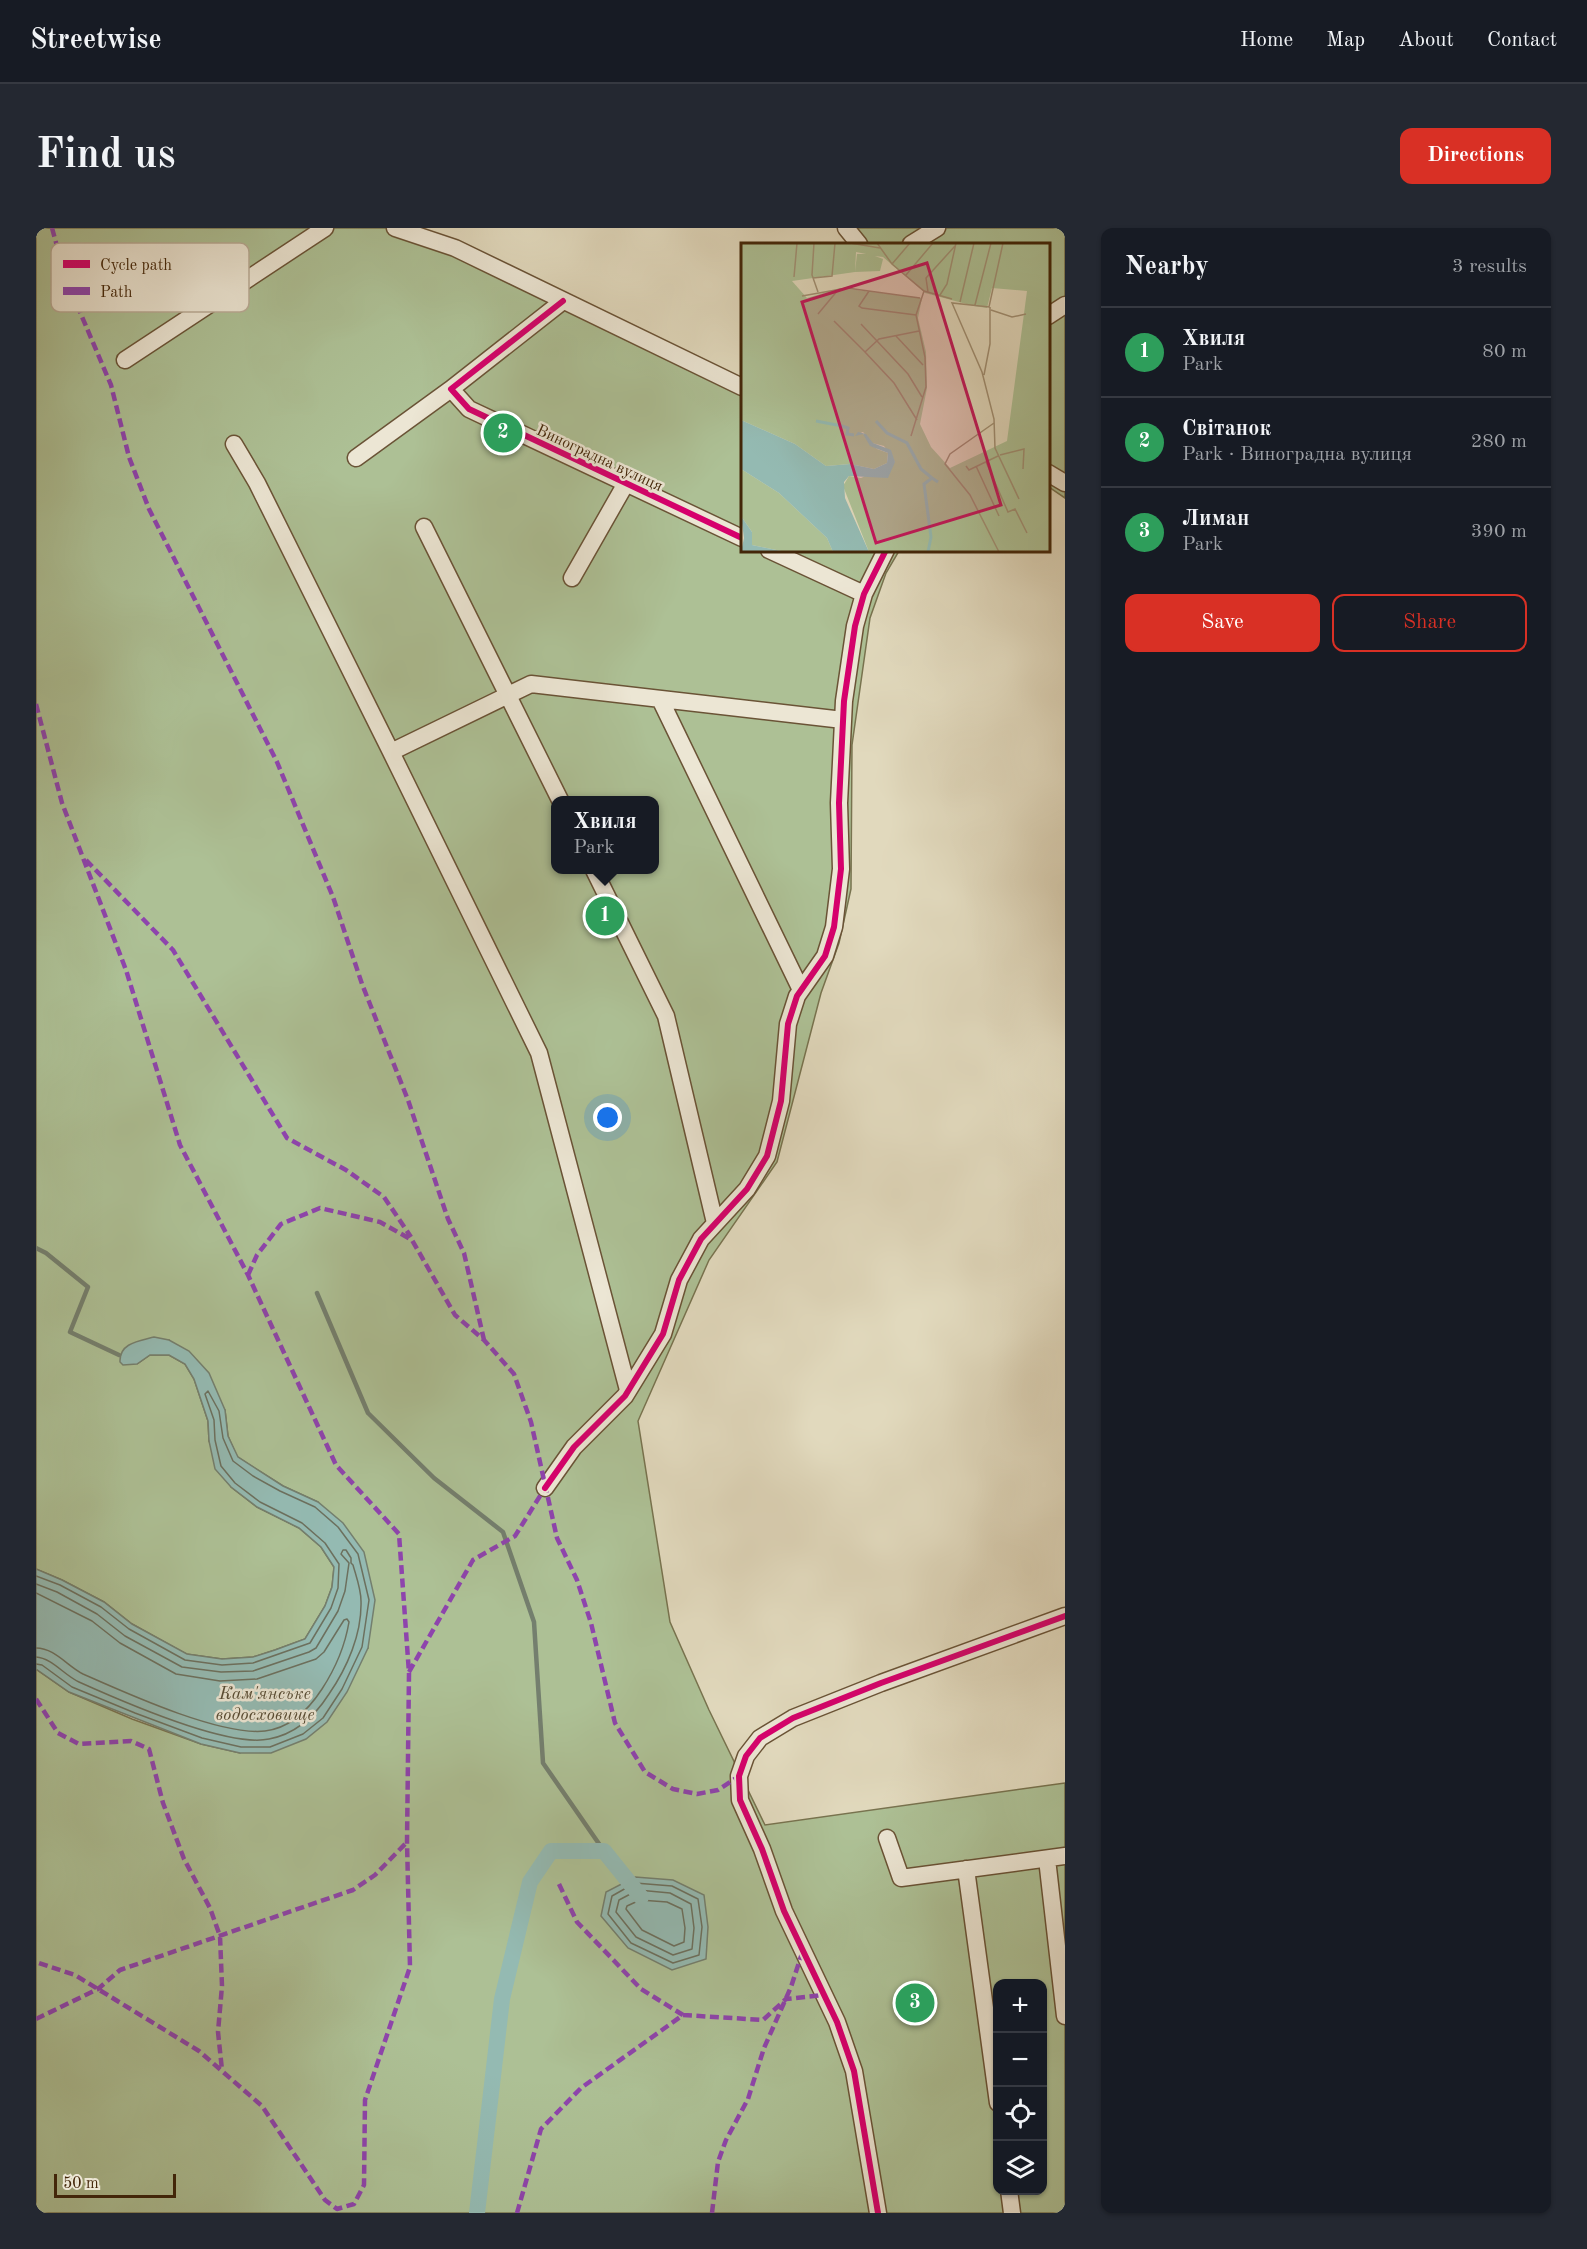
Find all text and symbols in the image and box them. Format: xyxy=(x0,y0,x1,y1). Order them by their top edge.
text: Streetwise xyxy=(30,27,162,55)
text: Home xyxy=(1240,30,1293,51)
text: Map xyxy=(1326,30,1365,51)
text: About xyxy=(1398,30,1454,51)
text: Contact xyxy=(1487,30,1557,51)
button: Directions xyxy=(1400,128,1551,184)
text: Find us xyxy=(36,135,175,177)
legend xyxy=(51,243,249,312)
inset map xyxy=(741,243,1050,552)
text: Nearby xyxy=(1125,254,1209,280)
text: 3 results xyxy=(1452,257,1527,277)
text: Cycle path xyxy=(100,258,172,274)
text: Path xyxy=(100,285,133,301)
text: Хвиля xyxy=(1182,328,1245,350)
text: 1 xyxy=(1139,342,1150,362)
text: 80 m xyxy=(1482,342,1527,362)
text: Park xyxy=(1182,355,1223,375)
pin: 2 xyxy=(484,410,522,456)
text: Світанок xyxy=(1182,418,1271,440)
street label: Виноградна вулиця xyxy=(533,422,665,495)
text: 2 xyxy=(1139,432,1150,452)
text: 280 m xyxy=(1471,432,1527,452)
text: Park · Виноградна вулиця xyxy=(1182,445,1412,465)
text: Лиман xyxy=(1182,508,1249,530)
text: 3 xyxy=(1139,522,1150,542)
text: 390 m xyxy=(1471,522,1527,542)
text: Park xyxy=(1182,535,1223,555)
button: Save xyxy=(1125,594,1320,652)
button: Share xyxy=(1332,594,1527,652)
popup xyxy=(551,796,659,874)
text: Хвиля xyxy=(573,811,637,833)
text: Park xyxy=(573,838,615,858)
pin: 1 xyxy=(586,894,624,938)
your location xyxy=(593,1103,622,1132)
water label: Кам'янське водосховище xyxy=(215,1685,315,1724)
map controls xyxy=(993,1979,1047,2195)
button: + xyxy=(993,1979,1047,2033)
pin: 3 xyxy=(896,1980,934,2026)
button: − xyxy=(993,2033,1047,2087)
button: locate xyxy=(993,2087,1047,2141)
button: layers xyxy=(993,2141,1047,2195)
scale bar xyxy=(54,2171,176,2198)
text: 50 m xyxy=(63,2176,99,2192)

